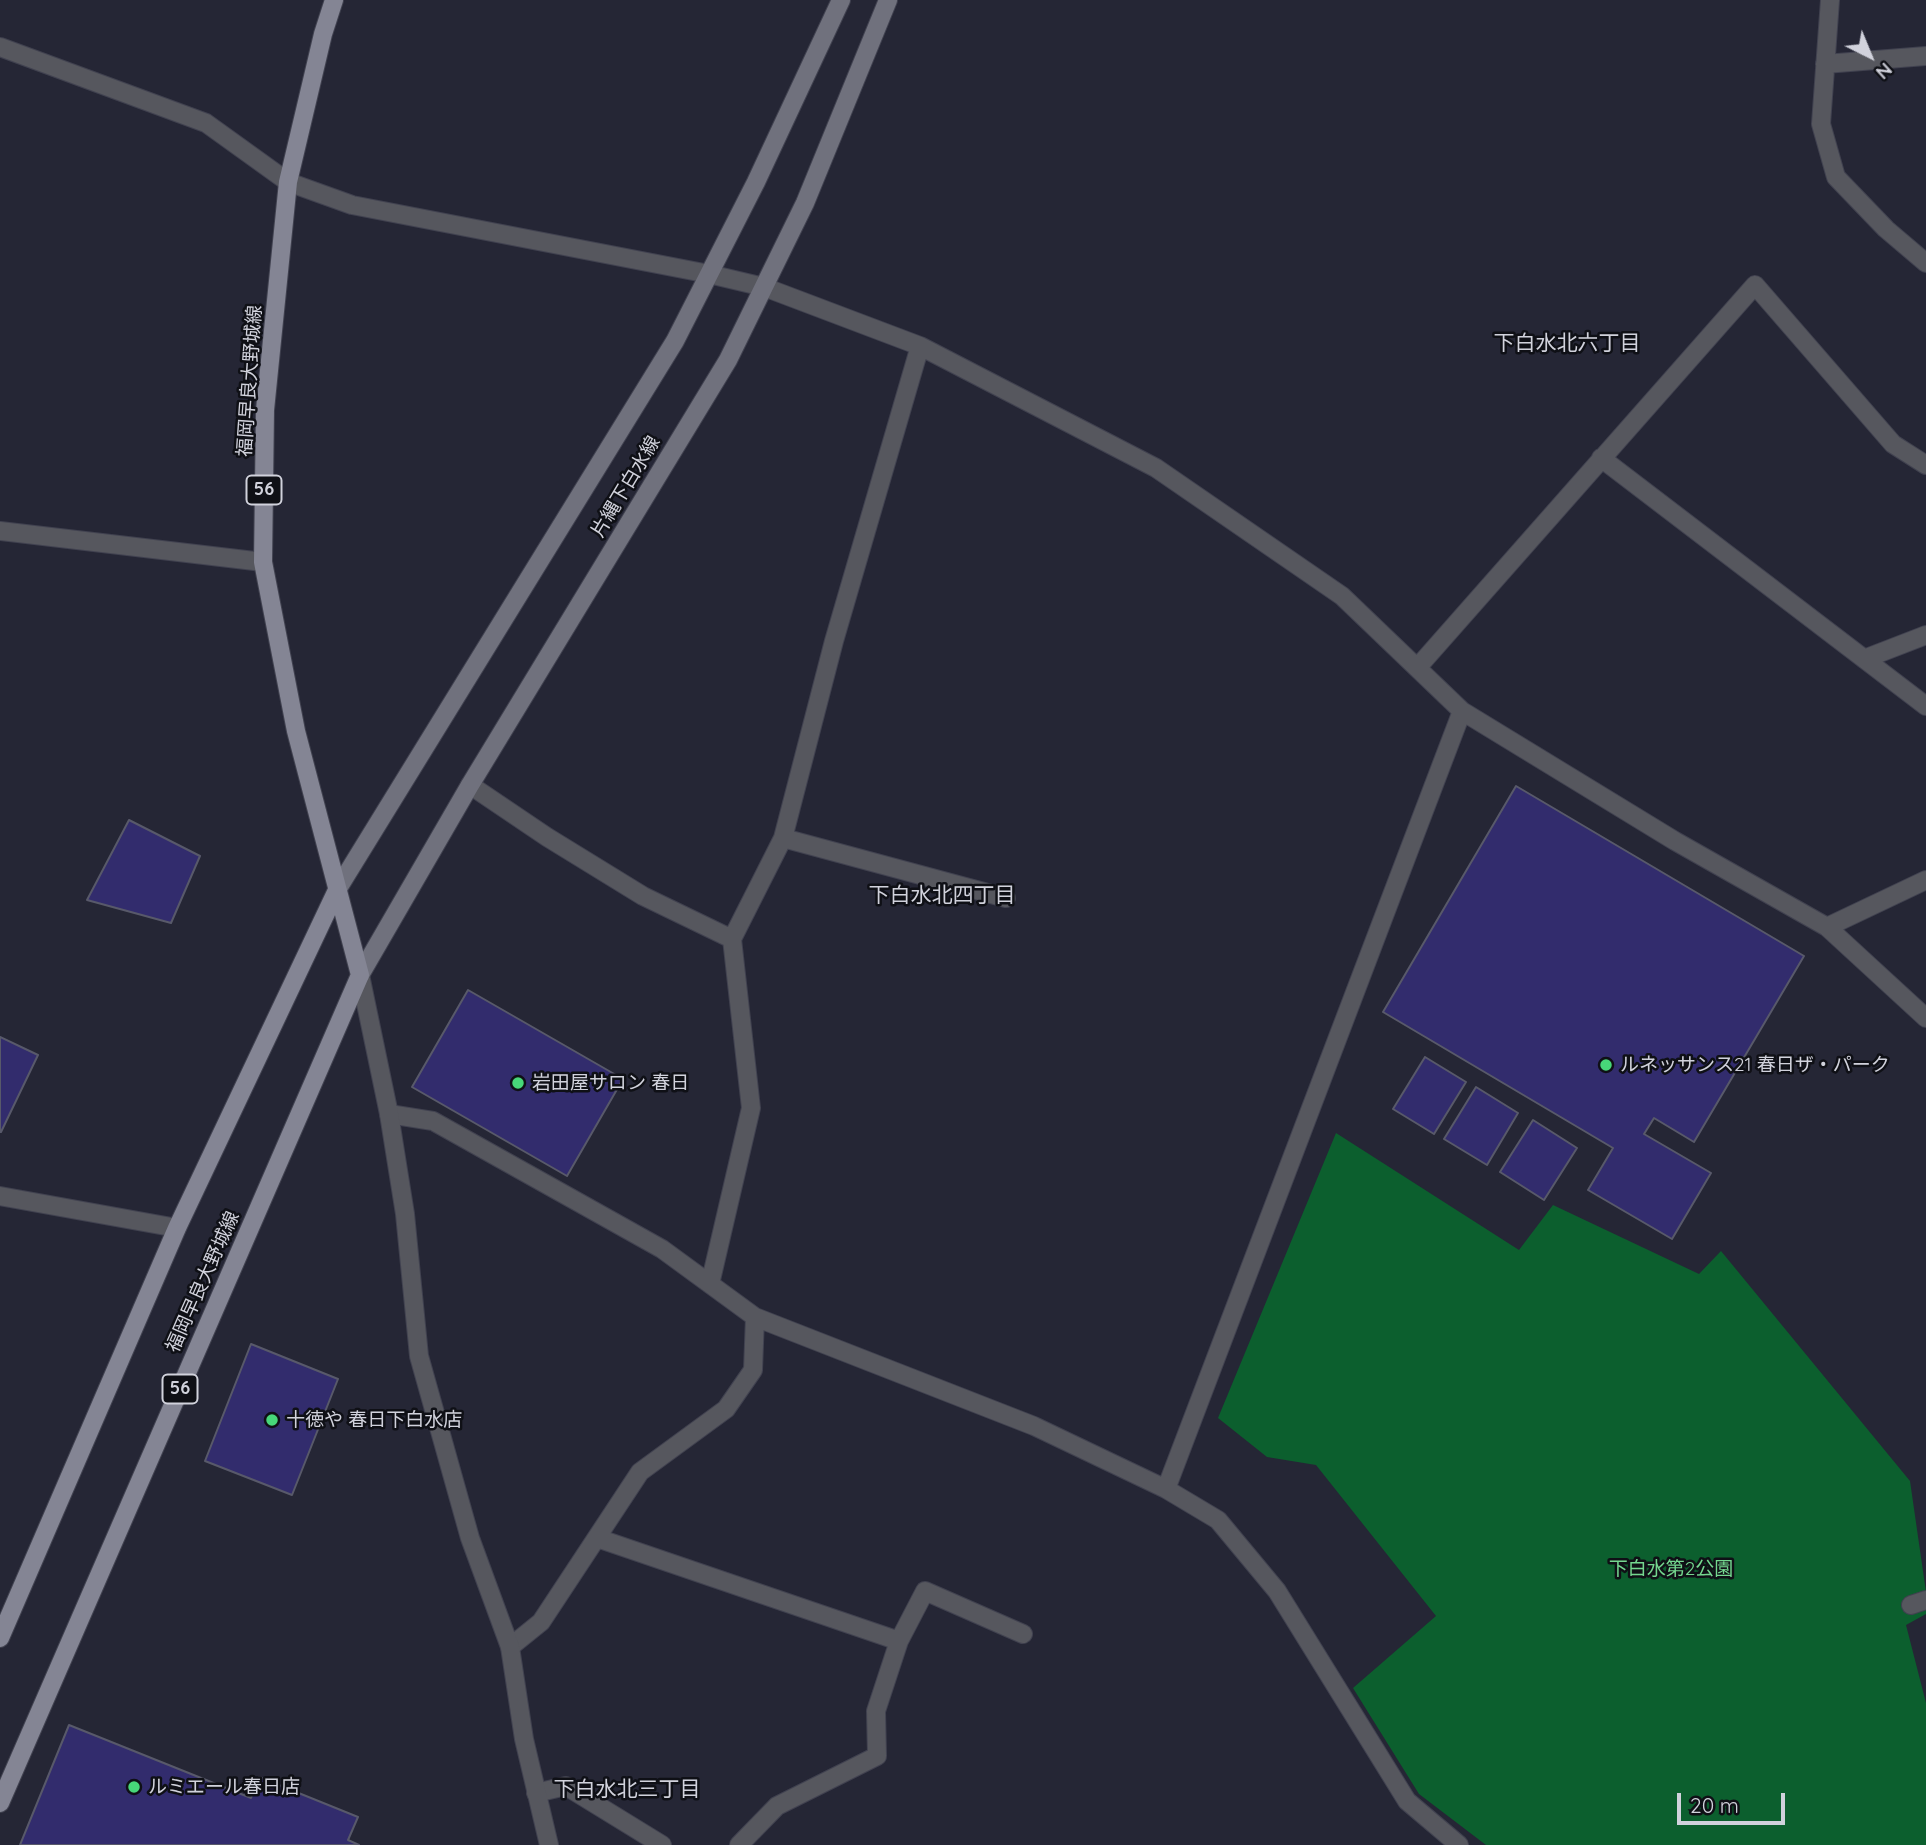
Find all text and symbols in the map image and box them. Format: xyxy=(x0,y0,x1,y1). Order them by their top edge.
north arrow xyxy=(1835,21,1905,91)
text: N xyxy=(1871,58,1898,85)
street label: 福岡早良大野城線 xyxy=(233,304,267,458)
district label: 下白水北六丁目 xyxy=(1494,331,1640,357)
street label: 片縄下白水線 xyxy=(587,432,665,542)
road number: 56 xyxy=(246,476,282,504)
district label: 下白水北四丁目 xyxy=(869,883,1015,909)
place label: ルネッサンス21 春日ザ・パーク xyxy=(1620,1054,1890,1076)
marker: ルネッサンス21 春日ザ・パーク xyxy=(1598,1057,1614,1073)
place label: 岩田屋サロン 春日 xyxy=(532,1072,689,1094)
marker: 岩田屋サロン 春日 xyxy=(510,1075,526,1091)
street label: 福岡早良大野城線 xyxy=(162,1208,244,1356)
road number: 56 xyxy=(162,1374,198,1404)
place label: 十徳や 春日下白水店 xyxy=(286,1409,462,1431)
marker: 十徳や 春日下白水店 xyxy=(264,1412,280,1428)
park label: 下白水第2公園 xyxy=(1609,1558,1733,1580)
place label: ルミエール春日店 xyxy=(148,1776,300,1798)
district label: 下白水北三丁目 xyxy=(554,1777,700,1803)
scale bar xyxy=(1681,1778,1790,1822)
marker: ルミエール春日店 xyxy=(126,1779,142,1795)
text: 20 m xyxy=(1690,1792,1739,1818)

